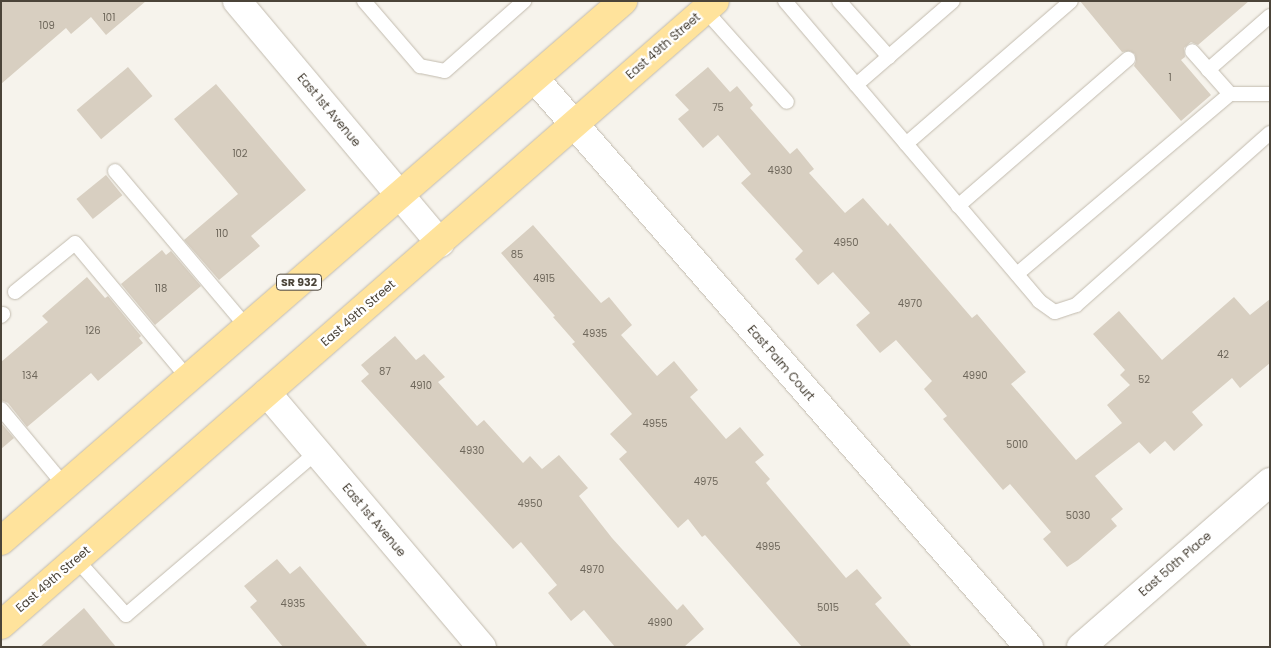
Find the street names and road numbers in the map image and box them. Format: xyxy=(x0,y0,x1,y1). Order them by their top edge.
street label: East 49th Street xyxy=(623,10,703,82)
street label: East 1st Avenue xyxy=(294,71,364,149)
road number: SR 932 xyxy=(275,274,323,290)
street label: East 49th Street xyxy=(318,277,398,349)
street label: East Palm Court xyxy=(744,322,818,404)
street label: East 1st Avenue xyxy=(339,481,409,559)
street label: East 50th Place xyxy=(1136,529,1214,599)
street label: East 49th Street xyxy=(13,543,93,615)

